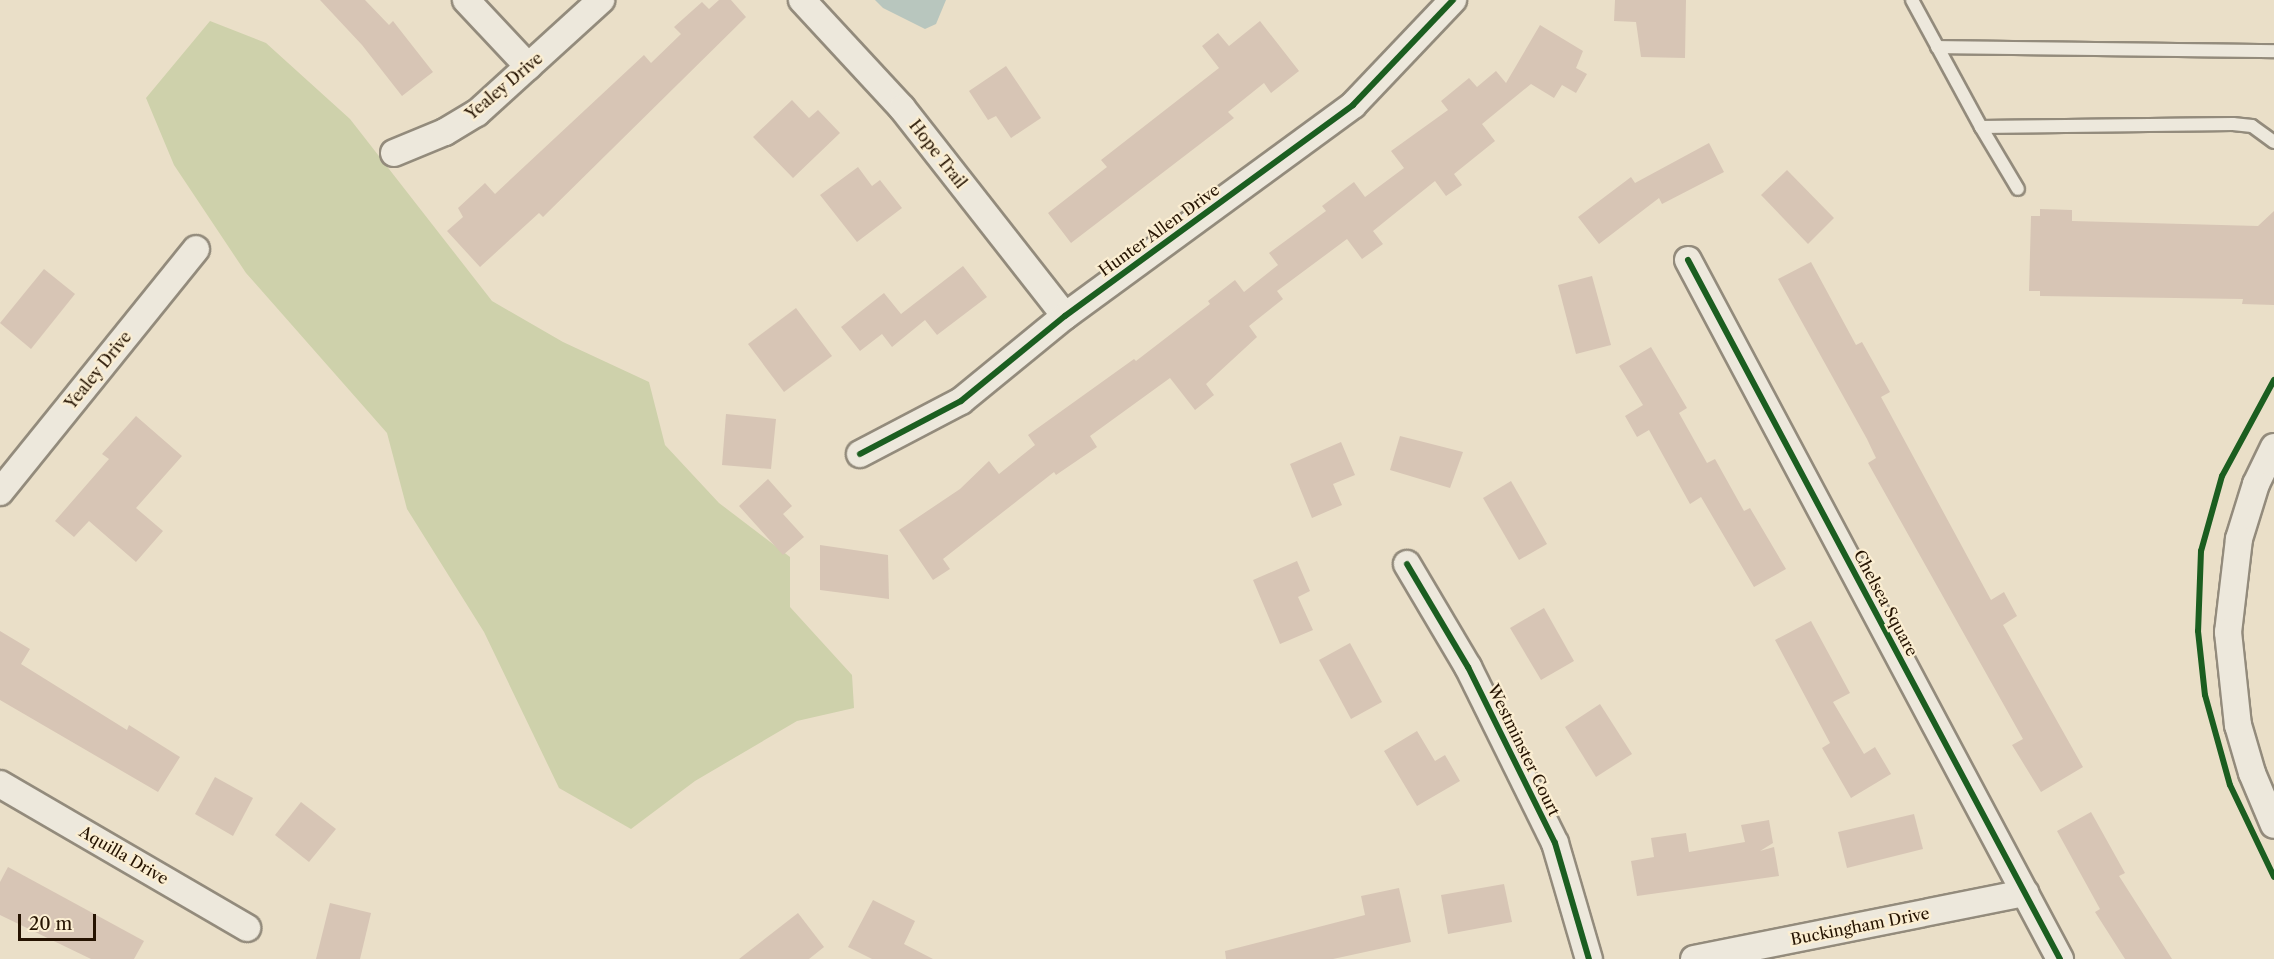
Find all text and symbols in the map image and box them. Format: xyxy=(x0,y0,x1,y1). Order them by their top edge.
street label: Yealey Drive xyxy=(461,48,547,124)
street label: Hope Trail xyxy=(905,116,971,192)
street label: Hunter Allen Drive xyxy=(1095,180,1223,280)
street label: Yealey Drive xyxy=(61,327,135,413)
street label: Chelsea Square xyxy=(1850,547,1922,659)
street label: Westminster Court xyxy=(1484,681,1564,819)
street label: Aquilla Drive xyxy=(76,822,172,888)
scale bar xyxy=(21,902,99,940)
street label: Buckingham Drive xyxy=(1789,903,1931,949)
text: 20 m xyxy=(29,913,72,935)

